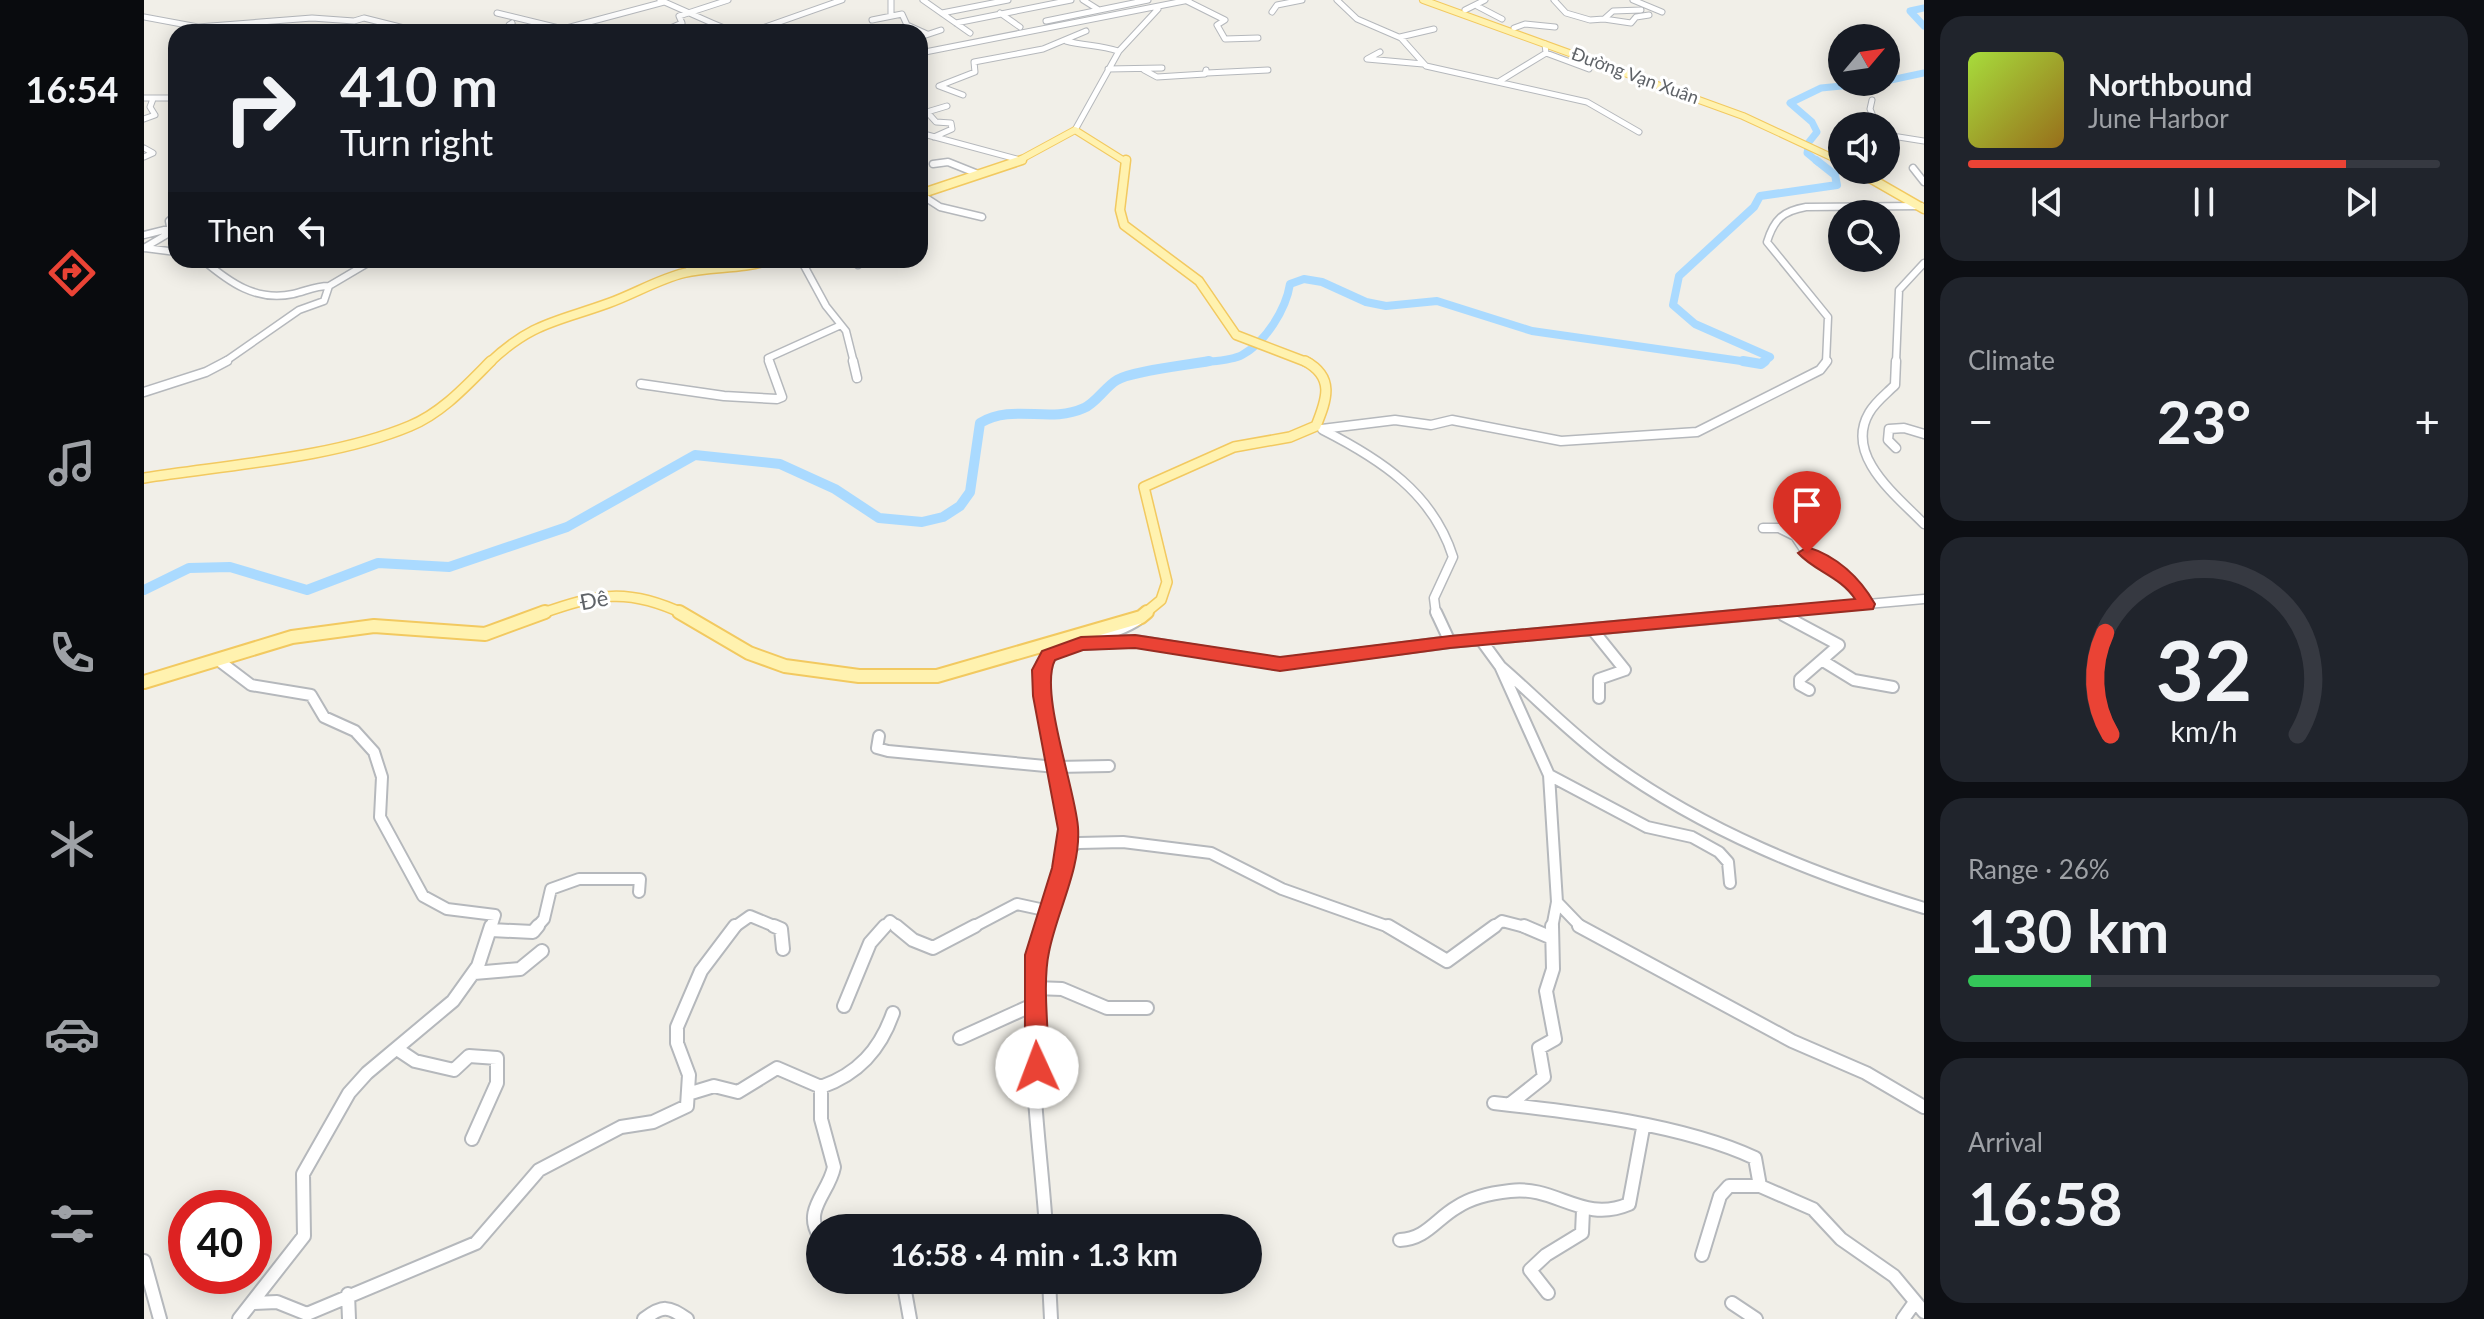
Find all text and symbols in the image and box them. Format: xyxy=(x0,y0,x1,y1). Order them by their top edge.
north arrow xyxy=(1828,24,1900,96)
map controls xyxy=(1828,24,1900,272)
street label: Đường Vạn Xuân xyxy=(1569,42,1702,108)
text: 410 m xyxy=(340,52,498,119)
icon: right xyxy=(208,56,312,160)
text: Northbound xyxy=(2088,66,2252,102)
text: 16:54 xyxy=(26,67,118,111)
text: June Harbor xyxy=(2088,102,2229,134)
button: sound xyxy=(1828,112,1900,184)
text: Turn right xyxy=(340,120,493,164)
icon: previous xyxy=(2025,180,2069,224)
icon: pause xyxy=(2182,180,2226,224)
icon: next xyxy=(2339,180,2383,224)
button: search xyxy=(1828,200,1900,272)
icon: left xyxy=(291,208,335,252)
text: Then xyxy=(208,212,275,248)
icon: directions xyxy=(44,245,100,301)
text: Climate xyxy=(1968,344,2055,376)
text: 23° xyxy=(2157,385,2251,457)
text: − xyxy=(1968,395,1994,447)
text: + xyxy=(2414,395,2440,447)
icon: music xyxy=(44,435,100,491)
pin xyxy=(1773,471,1841,553)
icon: arrive xyxy=(1785,483,1829,527)
street label: Đê xyxy=(577,584,610,615)
text: 32 xyxy=(2156,619,2252,719)
icon: phone xyxy=(44,625,100,681)
text: km/h xyxy=(2171,715,2237,749)
icon: climate xyxy=(44,816,100,872)
text: Range · 26% xyxy=(1968,853,2110,885)
text: 130 km xyxy=(1968,894,2169,966)
icon: car xyxy=(44,1006,100,1062)
position arrow xyxy=(995,1025,1079,1109)
text: Arrival xyxy=(1968,1126,2043,1158)
text: 16:58 xyxy=(1968,1167,2123,1239)
speed limit sign: 40 xyxy=(168,1190,272,1294)
icon: filters xyxy=(44,1196,100,1252)
text: 16:58 · 4 min · 1.3 km xyxy=(890,1236,1178,1272)

